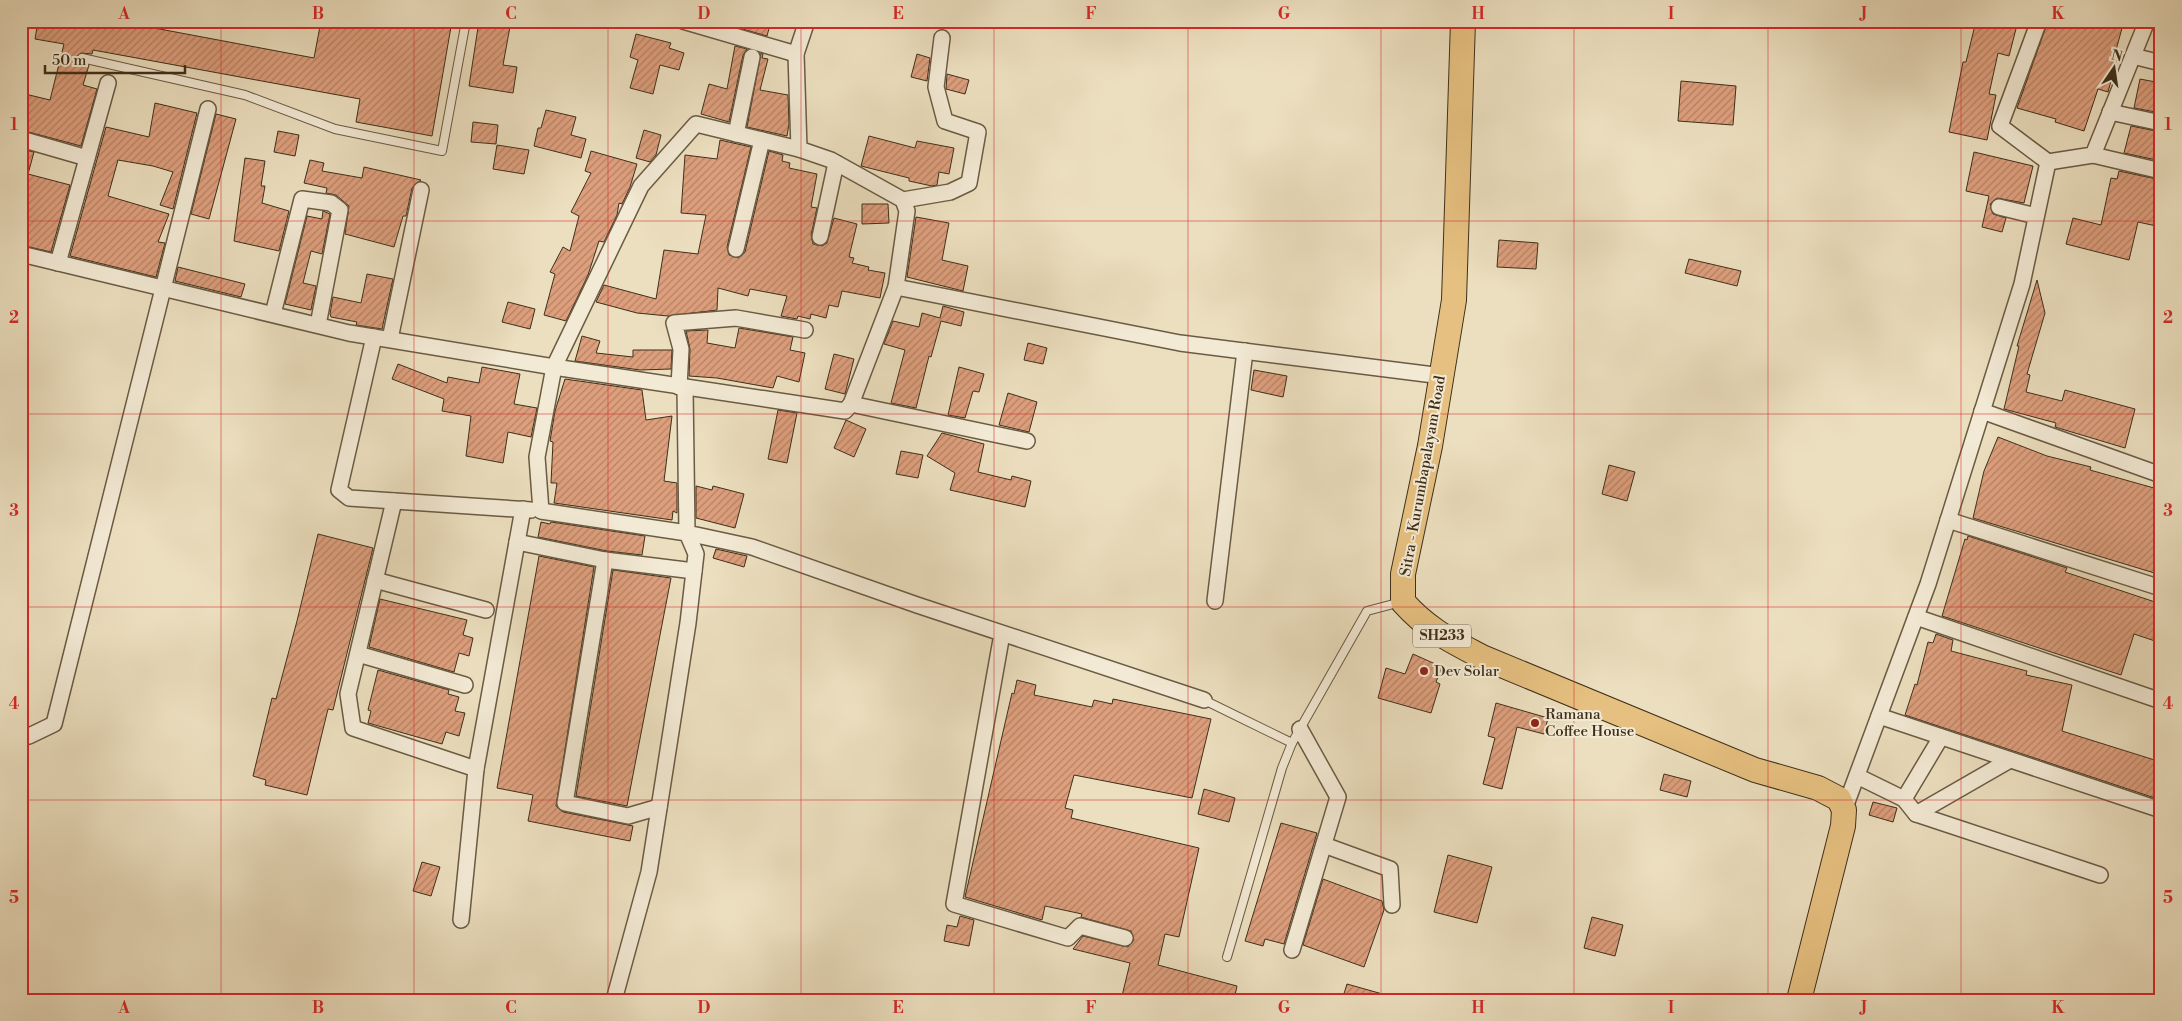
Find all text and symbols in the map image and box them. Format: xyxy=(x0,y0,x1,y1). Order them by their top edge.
text: A xyxy=(117,4,130,24)
text: B xyxy=(312,4,324,24)
text: C xyxy=(505,4,517,24)
text: D xyxy=(698,4,711,24)
text: E xyxy=(892,4,904,24)
text: F xyxy=(1085,4,1097,24)
text: G xyxy=(1278,4,1291,24)
text: H xyxy=(1471,4,1485,24)
text: I xyxy=(1668,4,1674,24)
text: J xyxy=(1859,4,1867,24)
text: K xyxy=(2052,4,2066,24)
scale bar xyxy=(45,42,185,74)
north arrow xyxy=(2090,42,2140,92)
text: N xyxy=(2109,46,2124,66)
text: 50 m xyxy=(52,51,86,70)
text: 1 xyxy=(10,115,18,135)
text: 1 xyxy=(2164,115,2172,135)
text: 2 xyxy=(9,308,19,328)
text: 2 xyxy=(2163,308,2173,328)
street label: Sitra - Kurumbapalayam Road xyxy=(1396,374,1450,578)
text: 3 xyxy=(9,501,19,521)
text: 3 xyxy=(2163,501,2173,521)
road number: SH233 xyxy=(1413,624,1471,648)
place label: Dev Solar xyxy=(1434,662,1500,681)
marker: Dev Solar xyxy=(1418,665,1430,677)
text: 4 xyxy=(9,694,20,714)
text: 4 xyxy=(2163,694,2174,714)
place label: Ramana Coffee House xyxy=(1545,705,1634,741)
marker: Ramana Coffee House xyxy=(1529,717,1541,729)
text: 5 xyxy=(9,888,19,908)
text: 5 xyxy=(2163,888,2173,908)
text: A xyxy=(117,998,130,1018)
text: B xyxy=(312,998,324,1018)
text: C xyxy=(505,998,517,1018)
text: D xyxy=(698,998,711,1018)
text: E xyxy=(892,998,904,1018)
text: F xyxy=(1085,998,1097,1018)
text: G xyxy=(1278,998,1291,1018)
text: H xyxy=(1471,998,1485,1018)
text: I xyxy=(1668,998,1674,1018)
text: J xyxy=(1859,998,1867,1018)
text: K xyxy=(2052,998,2066,1018)

